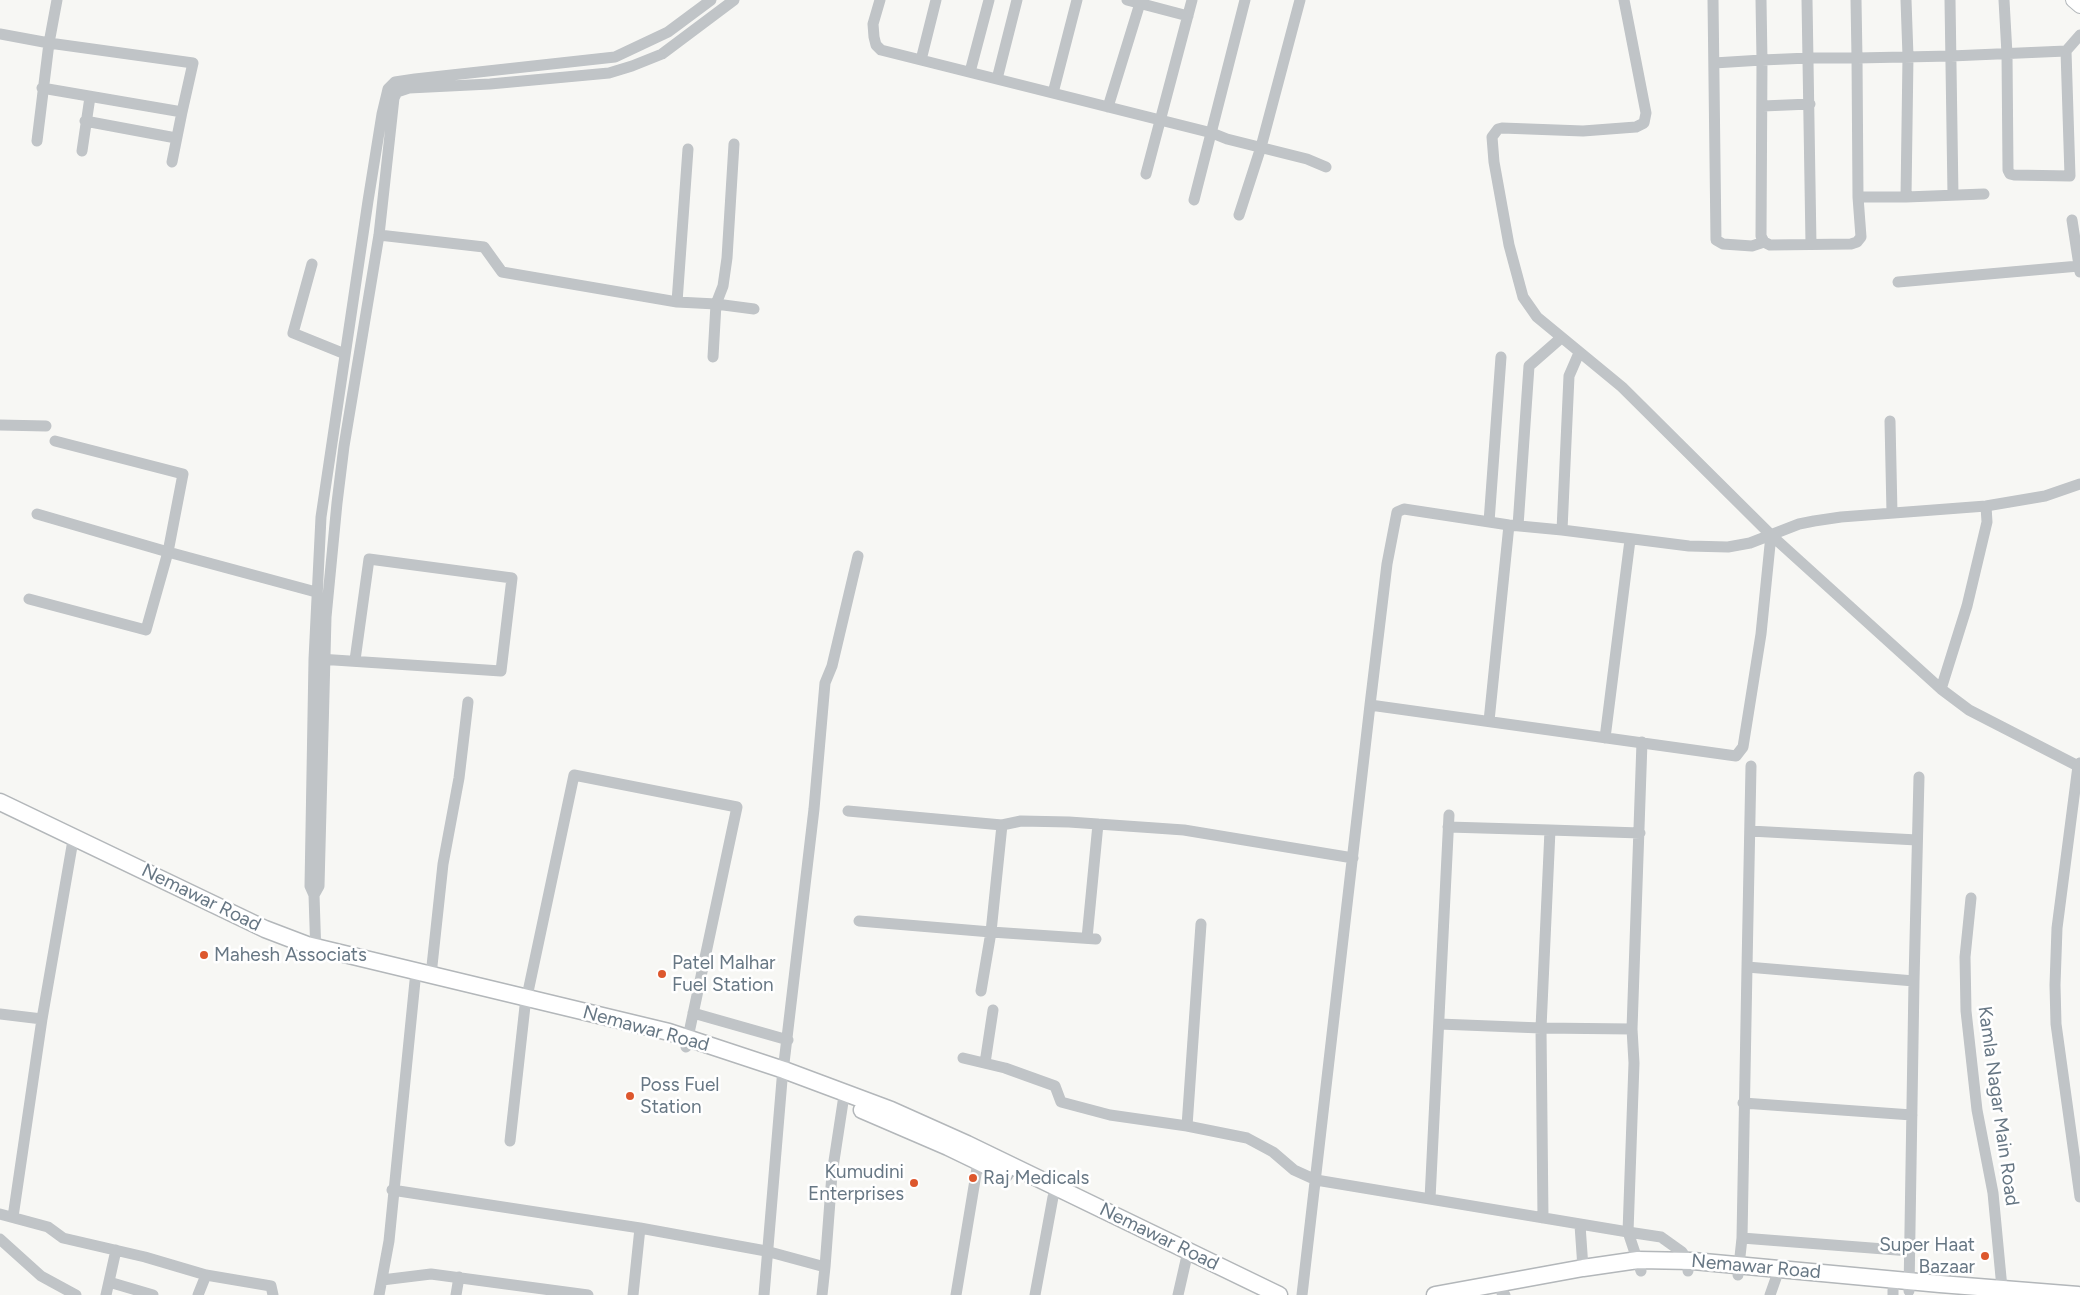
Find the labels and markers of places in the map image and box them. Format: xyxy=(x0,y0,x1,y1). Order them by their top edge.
place label: Mahesh Associats xyxy=(214,944,367,966)
marker: Mahesh Associats xyxy=(198,949,210,961)
place label: Patel Malhar Fuel Station xyxy=(672,952,776,996)
marker: Patel Malhar Fuel Station xyxy=(656,968,668,980)
place label: Poss Fuel Station xyxy=(640,1074,720,1118)
marker: Poss Fuel Station xyxy=(624,1090,636,1102)
place label: Kumudini Enterprises xyxy=(808,1161,904,1205)
place label: Raj Medicals xyxy=(983,1167,1089,1189)
marker: Raj Medicals xyxy=(967,1172,979,1184)
marker: Kumudini Enterprises xyxy=(908,1177,920,1189)
place label: Super Haat Bazaar xyxy=(1879,1234,1975,1278)
marker: Super Haat Bazaar xyxy=(1979,1250,1991,1262)

